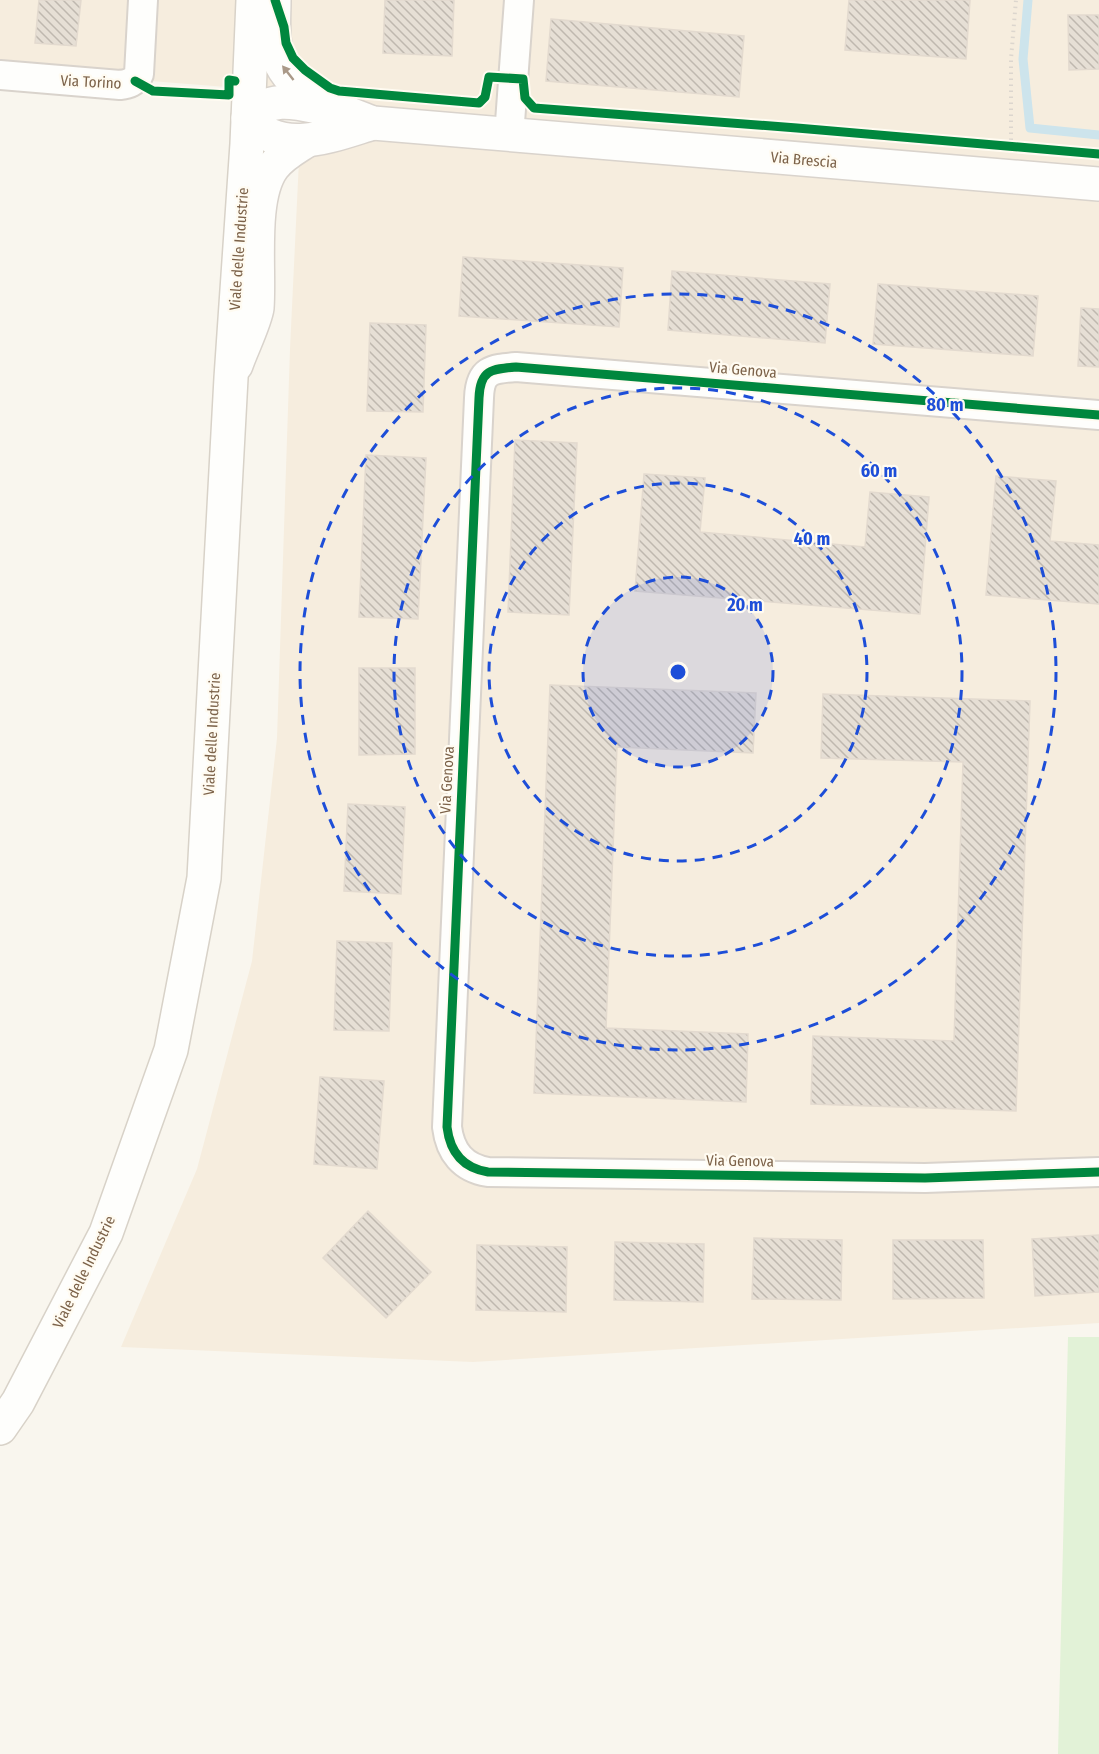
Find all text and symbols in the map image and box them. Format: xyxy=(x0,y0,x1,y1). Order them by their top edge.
one-way arrow xyxy=(282,65,295,81)
street label: Via Torino xyxy=(60,71,122,93)
street label: Via Brescia xyxy=(770,148,838,172)
street label: Viale delle Industrie xyxy=(226,187,252,311)
street label: Via Genova xyxy=(708,358,778,382)
text: 80 m xyxy=(927,394,963,416)
text: 60 m xyxy=(861,460,897,482)
text: 40 m xyxy=(794,528,830,550)
text: 20 m xyxy=(726,594,763,616)
centre of rings xyxy=(668,662,688,682)
street label: Viale delle Industrie xyxy=(200,672,224,796)
street label: Via Genova xyxy=(436,746,458,814)
street label: Via Genova xyxy=(706,1151,774,1171)
street label: Viale delle Industrie xyxy=(49,1213,119,1331)

